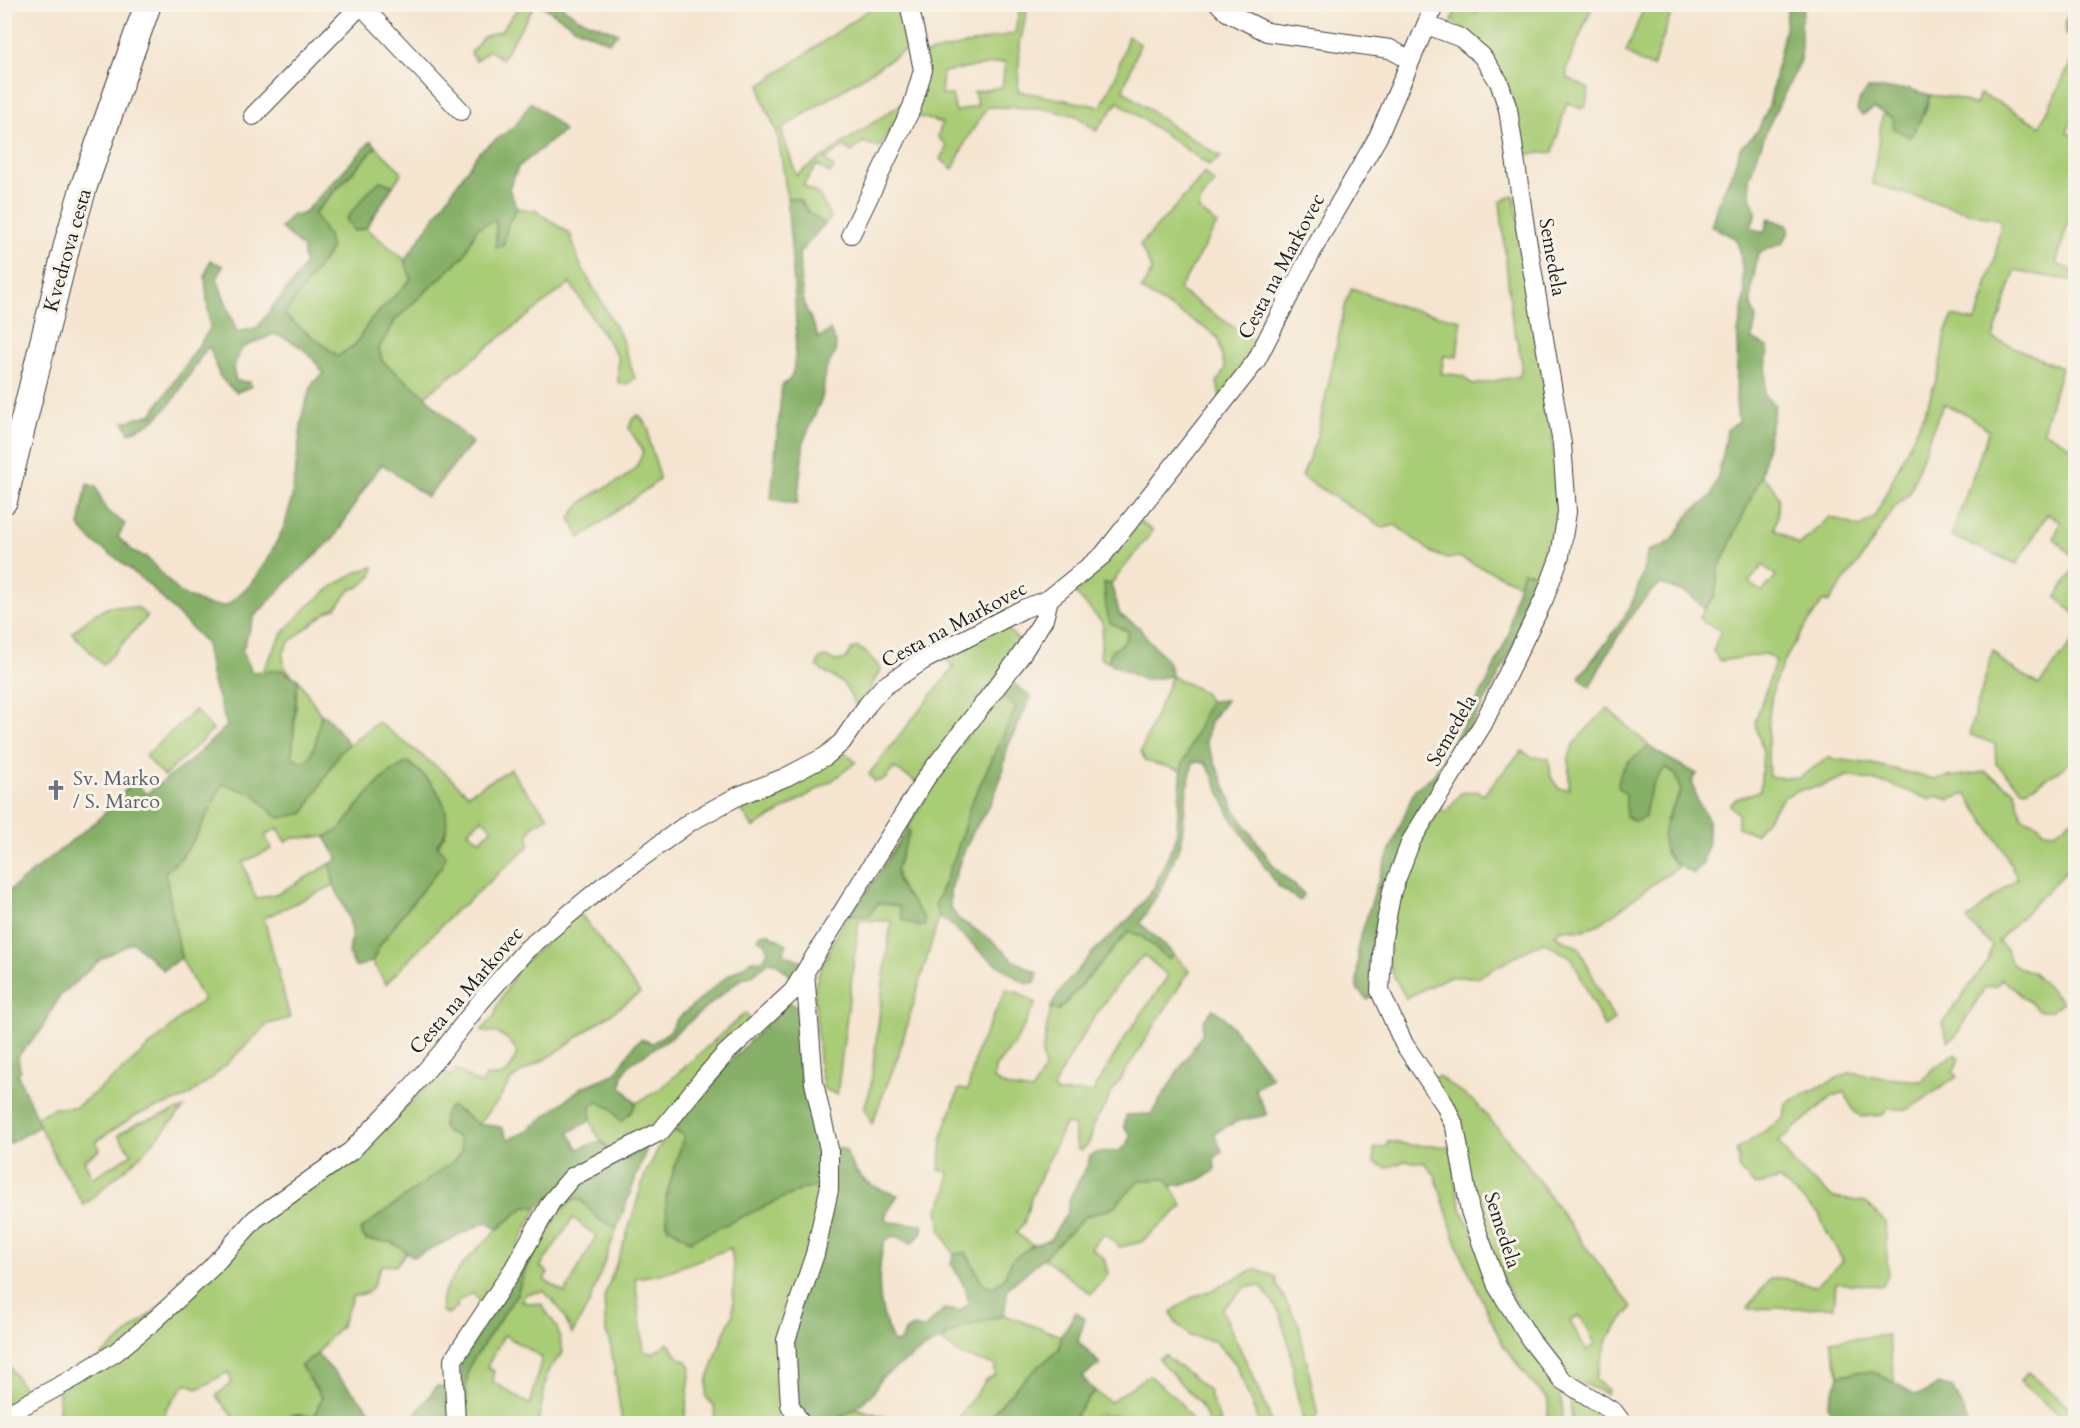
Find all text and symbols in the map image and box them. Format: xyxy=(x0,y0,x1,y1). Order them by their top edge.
street label: Kvedrova cesta xyxy=(37,185,98,315)
street label: Cesta na Markovec xyxy=(1232,189,1331,344)
street label: Semedela xyxy=(1532,216,1573,298)
street label: Cesta na Markovec xyxy=(877,575,1032,674)
street label: Semedela xyxy=(1420,689,1483,771)
place label: Sv. Marko / S. Marco xyxy=(73,765,160,815)
church icon: Sv. Marko / S. Marco xyxy=(44,778,68,802)
street label: Cesta na Markovec xyxy=(403,921,530,1060)
street label: Semedela xyxy=(1478,1189,1528,1272)

